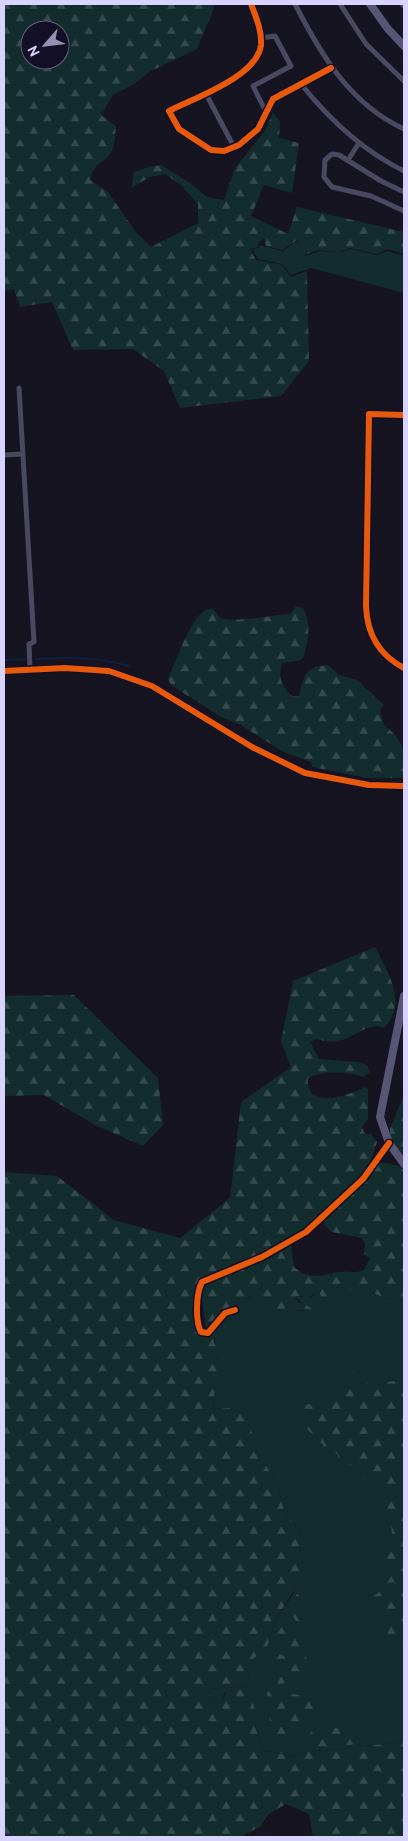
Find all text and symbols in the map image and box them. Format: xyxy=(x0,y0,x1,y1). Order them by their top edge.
north arrow xyxy=(20,20,70,70)
text: N xyxy=(25,42,45,59)

